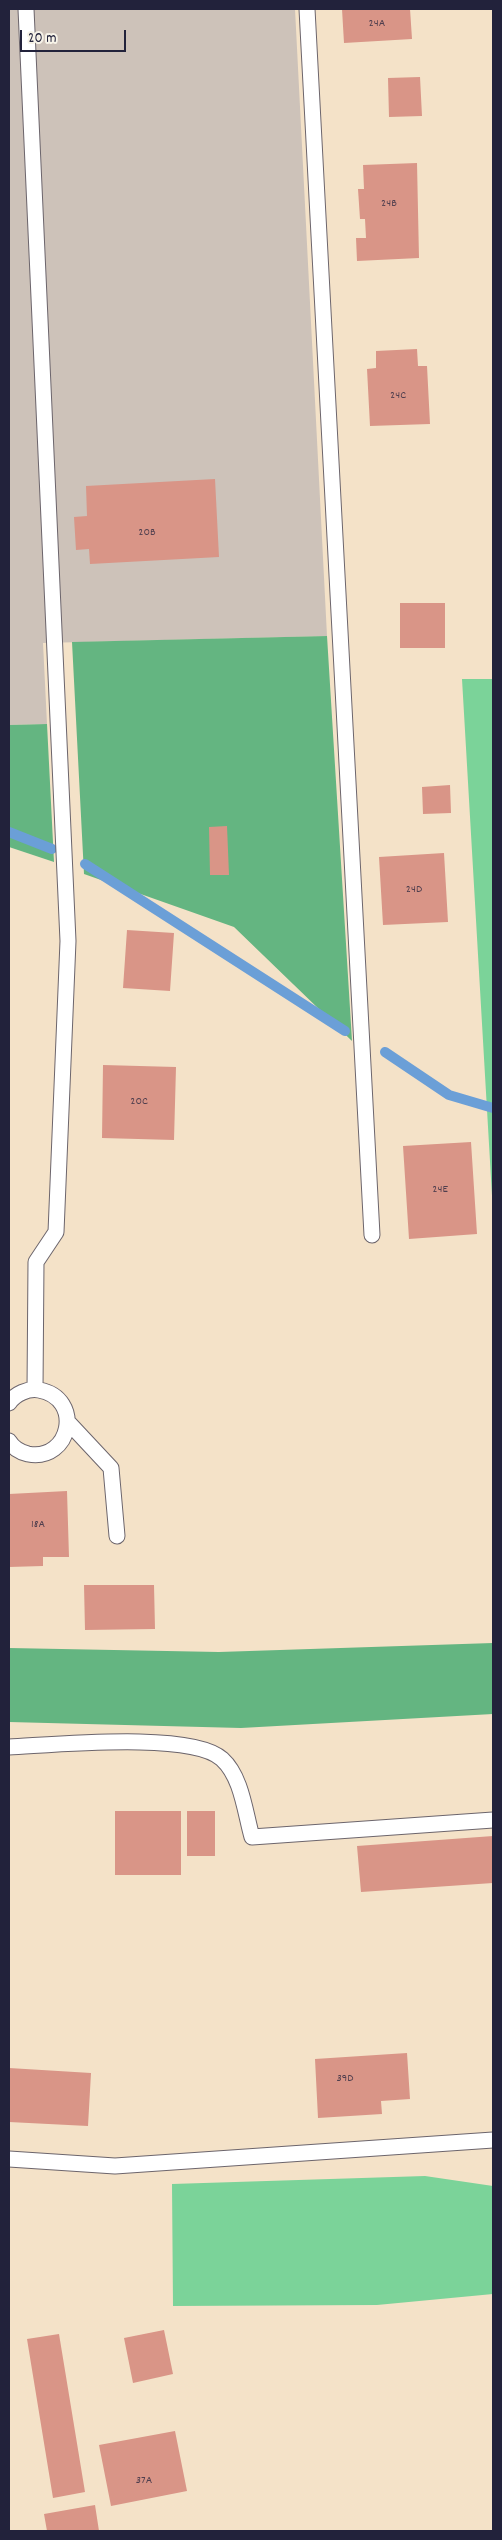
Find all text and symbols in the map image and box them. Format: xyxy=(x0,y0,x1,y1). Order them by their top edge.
house number: 24A xyxy=(369,17,385,31)
scale bar xyxy=(22,20,129,52)
text: 20 m xyxy=(28,28,56,50)
house number: 24B xyxy=(381,197,397,211)
house number: 24C xyxy=(390,389,406,403)
house number: 20B xyxy=(138,526,156,540)
house number: 24D xyxy=(406,883,422,897)
house number: 20C xyxy=(130,1095,148,1109)
house number: 24E xyxy=(432,1183,448,1197)
house number: 18A xyxy=(31,1518,45,1532)
house number: 39D xyxy=(336,2072,354,2086)
house number: 37A xyxy=(136,2474,152,2488)

